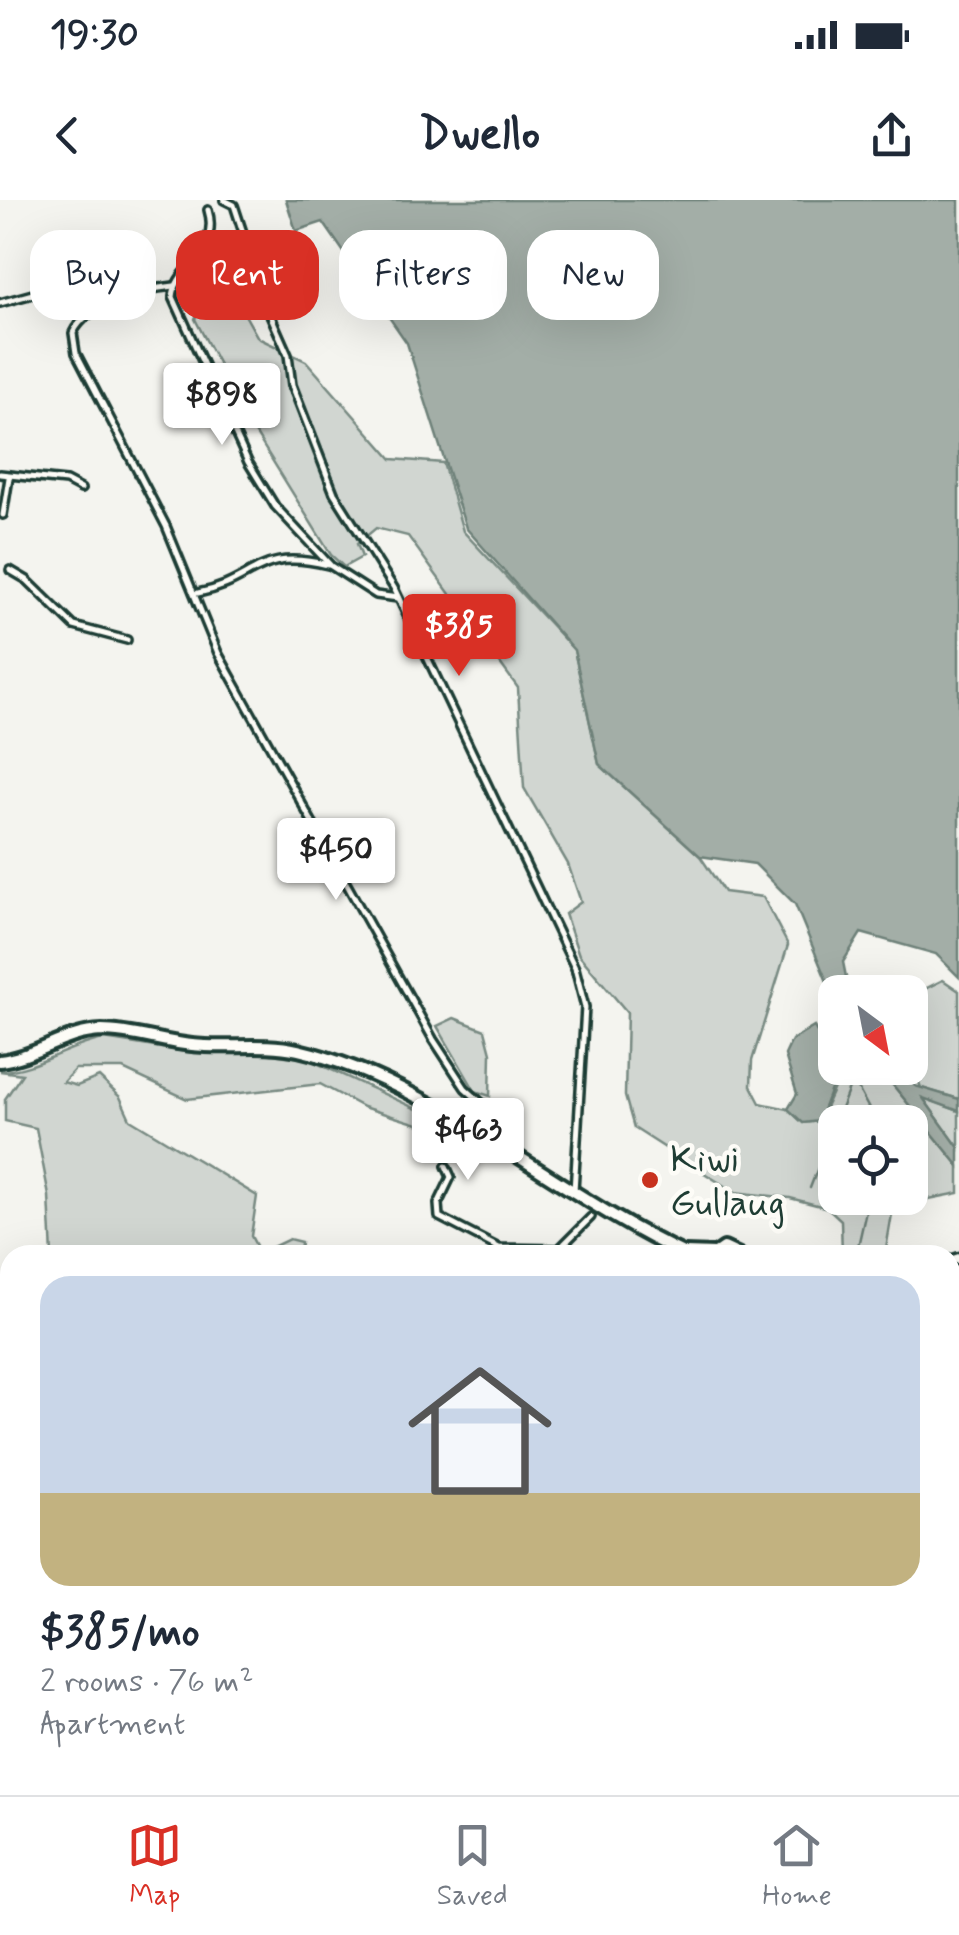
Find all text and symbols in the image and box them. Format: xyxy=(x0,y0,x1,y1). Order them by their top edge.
text: 19:30 xyxy=(50,11,139,60)
text: Dwello xyxy=(419,106,540,165)
icon: back xyxy=(40,108,95,163)
icon: share xyxy=(864,108,919,163)
chip: Buy xyxy=(30,230,156,320)
chip: Rent xyxy=(176,230,319,320)
chip: Filters xyxy=(339,230,507,320)
chip: New xyxy=(527,230,659,320)
pin: $898 xyxy=(163,363,281,448)
text: $898 xyxy=(185,374,259,416)
pin: $385 xyxy=(400,594,518,679)
text: $385 xyxy=(425,605,493,647)
pin: $450 xyxy=(277,818,395,903)
text: $450 xyxy=(299,829,373,871)
north arrow xyxy=(818,975,928,1085)
map controls xyxy=(818,975,928,1215)
pin: $463 xyxy=(409,1098,527,1183)
button: locate xyxy=(818,1105,928,1215)
text: $463 xyxy=(434,1109,502,1151)
place label: Kiwi Gullaug xyxy=(670,1136,785,1229)
marker: Kiwi Gullaug xyxy=(639,1169,661,1191)
icon: home xyxy=(390,1341,570,1521)
text: $385/mo xyxy=(40,1606,200,1661)
text: 2 rooms · 76 m² xyxy=(40,1661,253,1703)
text: Apartment xyxy=(40,1703,185,1745)
tab: Map xyxy=(127,1818,182,1915)
tab: Saved xyxy=(437,1818,508,1915)
tab: Home xyxy=(762,1818,832,1915)

